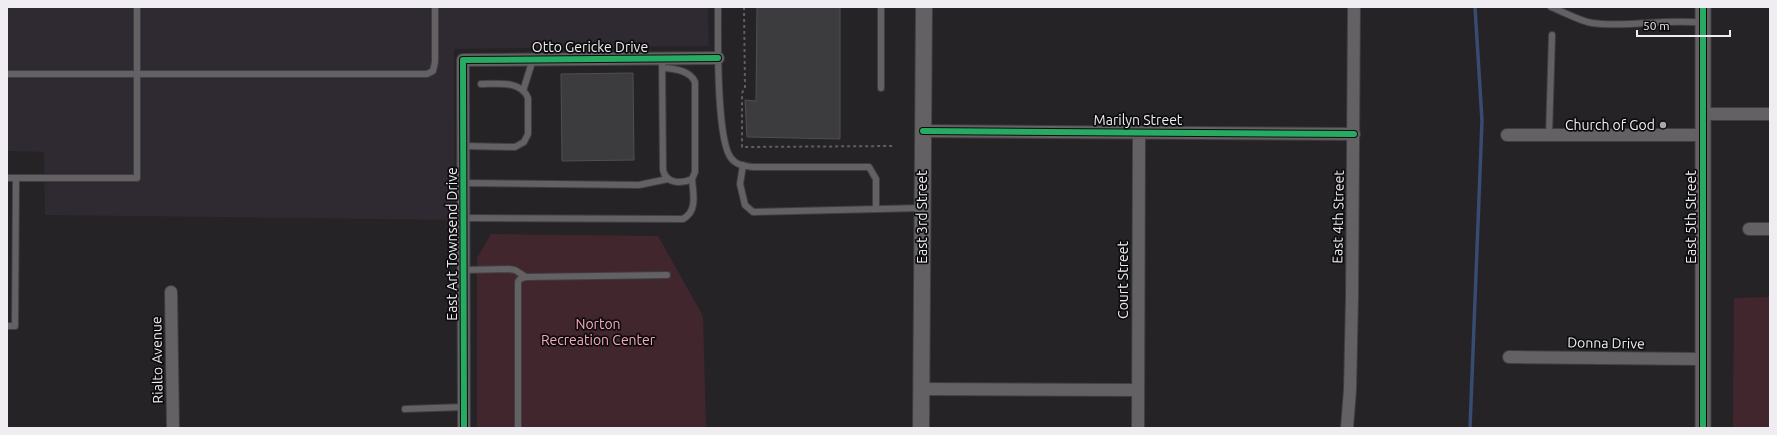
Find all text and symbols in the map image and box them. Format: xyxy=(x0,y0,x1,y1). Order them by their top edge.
scale bar xyxy=(1637,12,1730,38)
text: 50 m xyxy=(1643,19,1670,32)
street label: Otto Gericke Drive xyxy=(532,39,648,55)
street label: Marilyn Street xyxy=(1094,112,1183,128)
place label: Church of God xyxy=(1565,117,1655,133)
marker: Church of God xyxy=(1658,120,1668,130)
street label: East Art Townsend Drive xyxy=(444,167,460,321)
street label: East 3rd Street xyxy=(914,170,930,264)
street label: East 4th Street xyxy=(1329,170,1347,264)
street label: East 5th Street xyxy=(1683,170,1699,264)
street label: Court Street xyxy=(1115,241,1131,319)
street label: Rialto Avenue xyxy=(148,316,166,404)
park label: Norton Recreation Center xyxy=(541,316,656,348)
street label: Donna Drive xyxy=(1567,334,1645,352)

